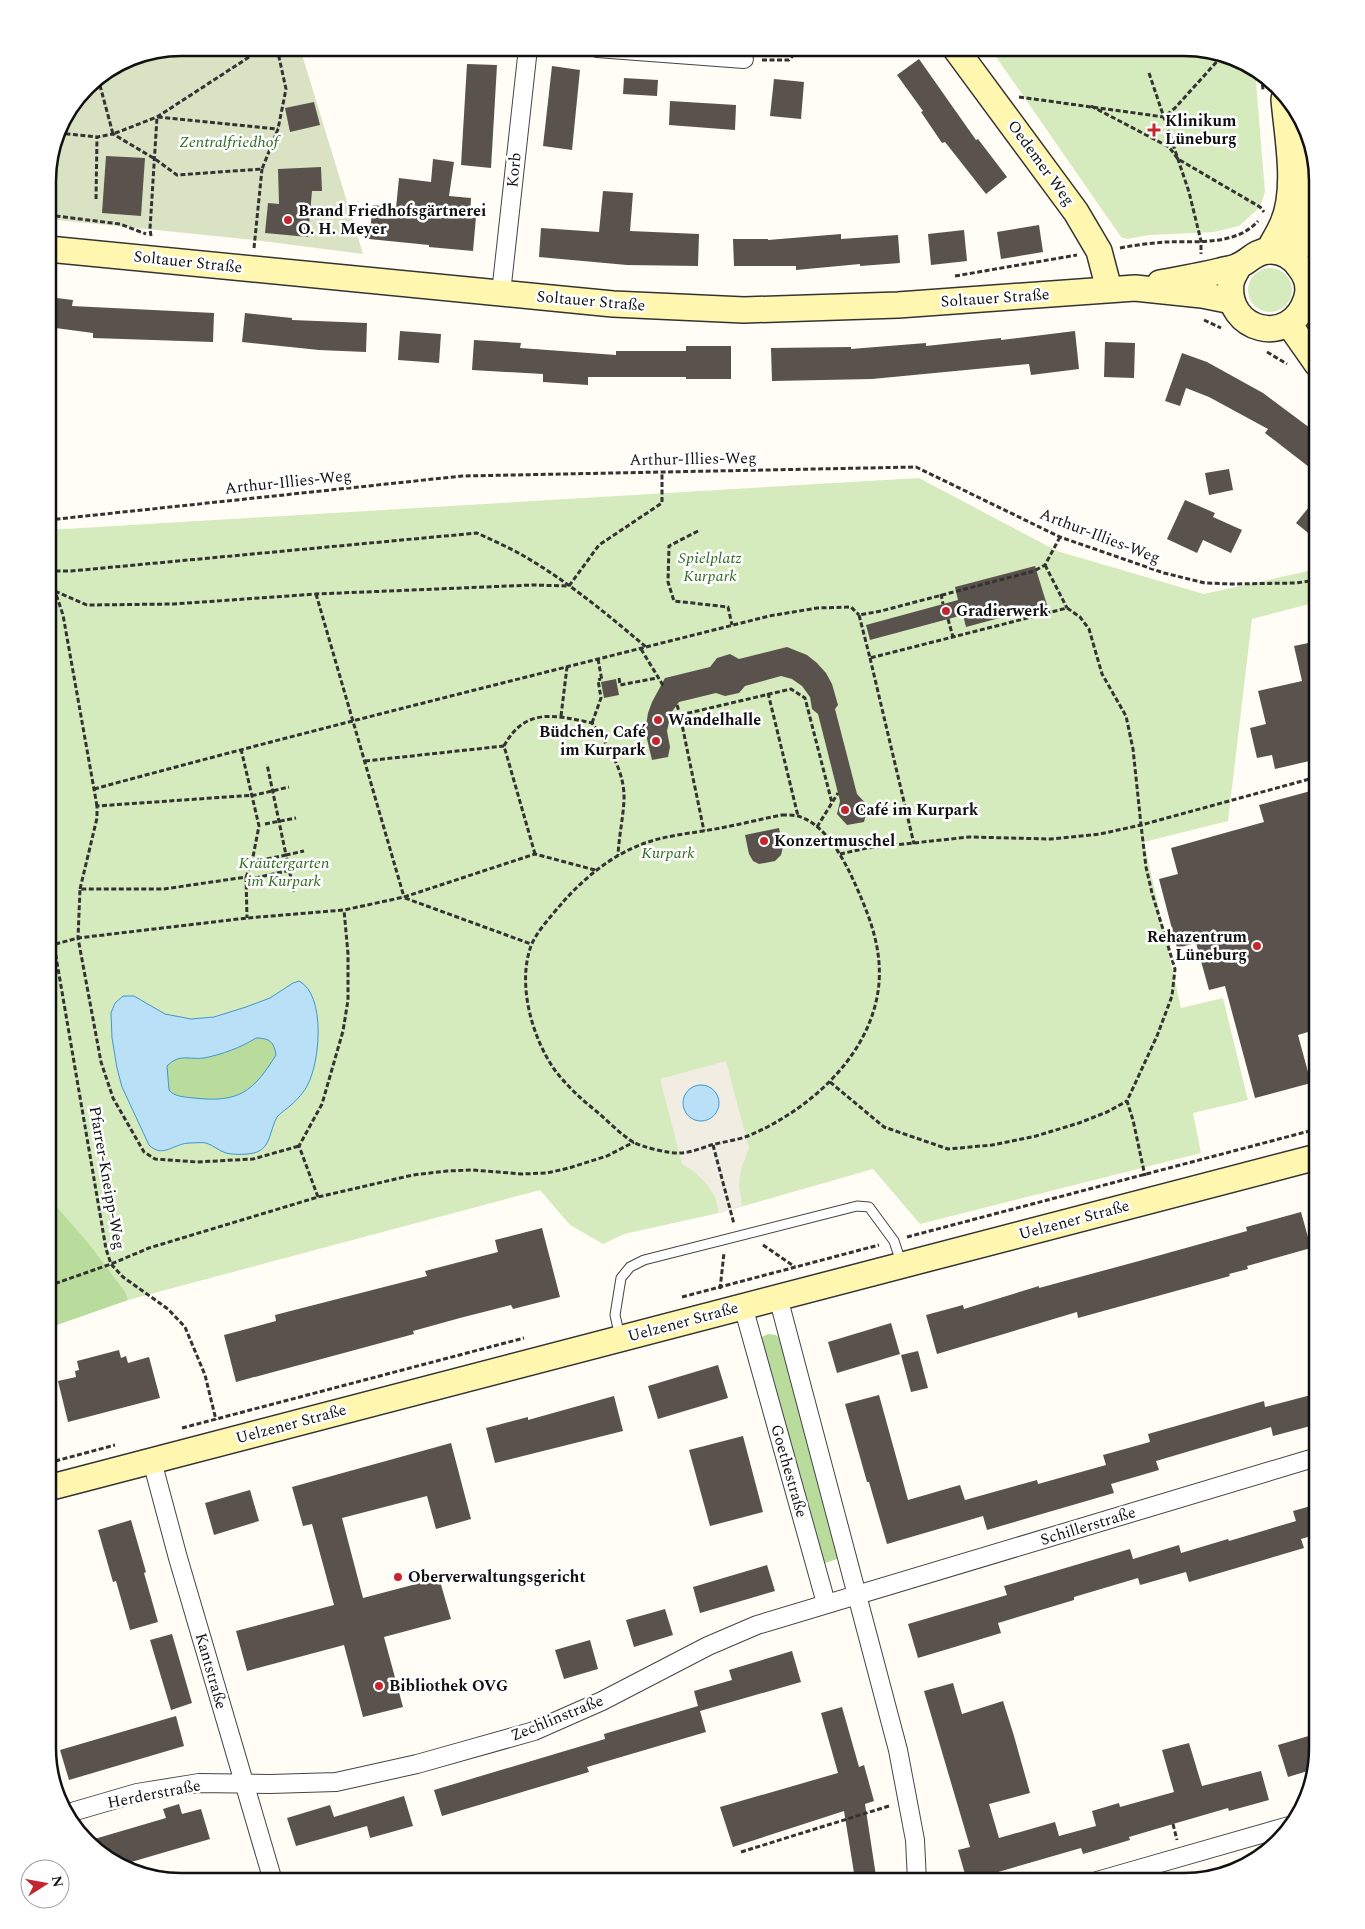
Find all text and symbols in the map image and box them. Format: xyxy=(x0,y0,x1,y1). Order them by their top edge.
place label: Klinikum Lüneburg xyxy=(1165,109,1237,151)
street label: Oedemer Weg xyxy=(1002,115,1080,211)
marker: Klinikum Lüneburg xyxy=(1147,123,1161,137)
park label: Zentralfriedhof xyxy=(179,130,282,154)
street label: Korb xyxy=(500,151,528,189)
place label: Brand Friedhofsgärtnerei O. H. Meyer xyxy=(298,199,486,241)
marker: Brand Friedhofsgärtnerei O. H. Meyer xyxy=(282,214,294,226)
street label: Soltauer Straße xyxy=(133,244,243,280)
street label: Soltauer Straße xyxy=(940,282,1050,314)
street label: Soltauer Straße xyxy=(536,284,646,318)
street label: Arthur-Illies-Weg xyxy=(629,446,757,472)
street label: Arthur-Illies-Weg xyxy=(223,463,353,501)
street label: Arthur-Illies-Weg xyxy=(1036,502,1164,570)
park label: Spielplatz Kurpark xyxy=(678,546,742,588)
place label: Gradierwerk xyxy=(956,599,1049,623)
marker: Gradierwerk xyxy=(940,605,952,617)
place label: Wandelhalle xyxy=(668,708,761,732)
marker: Wandelhalle xyxy=(652,714,664,726)
place label: Büdchen, Café im Kurpark xyxy=(539,720,646,762)
marker: Büdchen, Café im Kurpark xyxy=(650,735,662,747)
place label: Café im Kurpark xyxy=(855,798,979,822)
marker: Café im Kurpark xyxy=(839,804,851,816)
place label: Konzertmuschel xyxy=(774,829,895,853)
marker: Konzertmuschel xyxy=(758,835,770,847)
park label: Kurpark xyxy=(641,841,695,865)
park label: Kräutergarten im Kurpark xyxy=(239,851,330,893)
place label: Rehazentrum Lüneburg xyxy=(1147,925,1248,967)
marker: Rehazentrum Lüneburg xyxy=(1251,940,1263,952)
street label: Pfarrer-Kneipp-Weg xyxy=(83,1104,131,1252)
street label: Uelzener Straße xyxy=(1016,1194,1132,1246)
street label: Uelzener Straße xyxy=(625,1296,741,1348)
street label: Uelzener Straße xyxy=(233,1398,349,1450)
street label: Goethestraße xyxy=(764,1422,814,1520)
street label: Schillerstraße xyxy=(1037,1500,1139,1552)
place label: Oberverwaltungsgericht xyxy=(408,1565,586,1589)
marker: Oberverwaltungsgericht xyxy=(392,1571,404,1583)
street label: Kantstraße xyxy=(189,1630,233,1712)
place label: Bibliothek OVG xyxy=(389,1674,508,1698)
marker: Bibliothek OVG xyxy=(373,1680,385,1692)
street label: Zechlinstraße xyxy=(507,1689,607,1747)
street label: Herderstraße xyxy=(105,1773,203,1815)
north arrow xyxy=(20,1859,70,1909)
text: N xyxy=(46,1874,69,1889)

